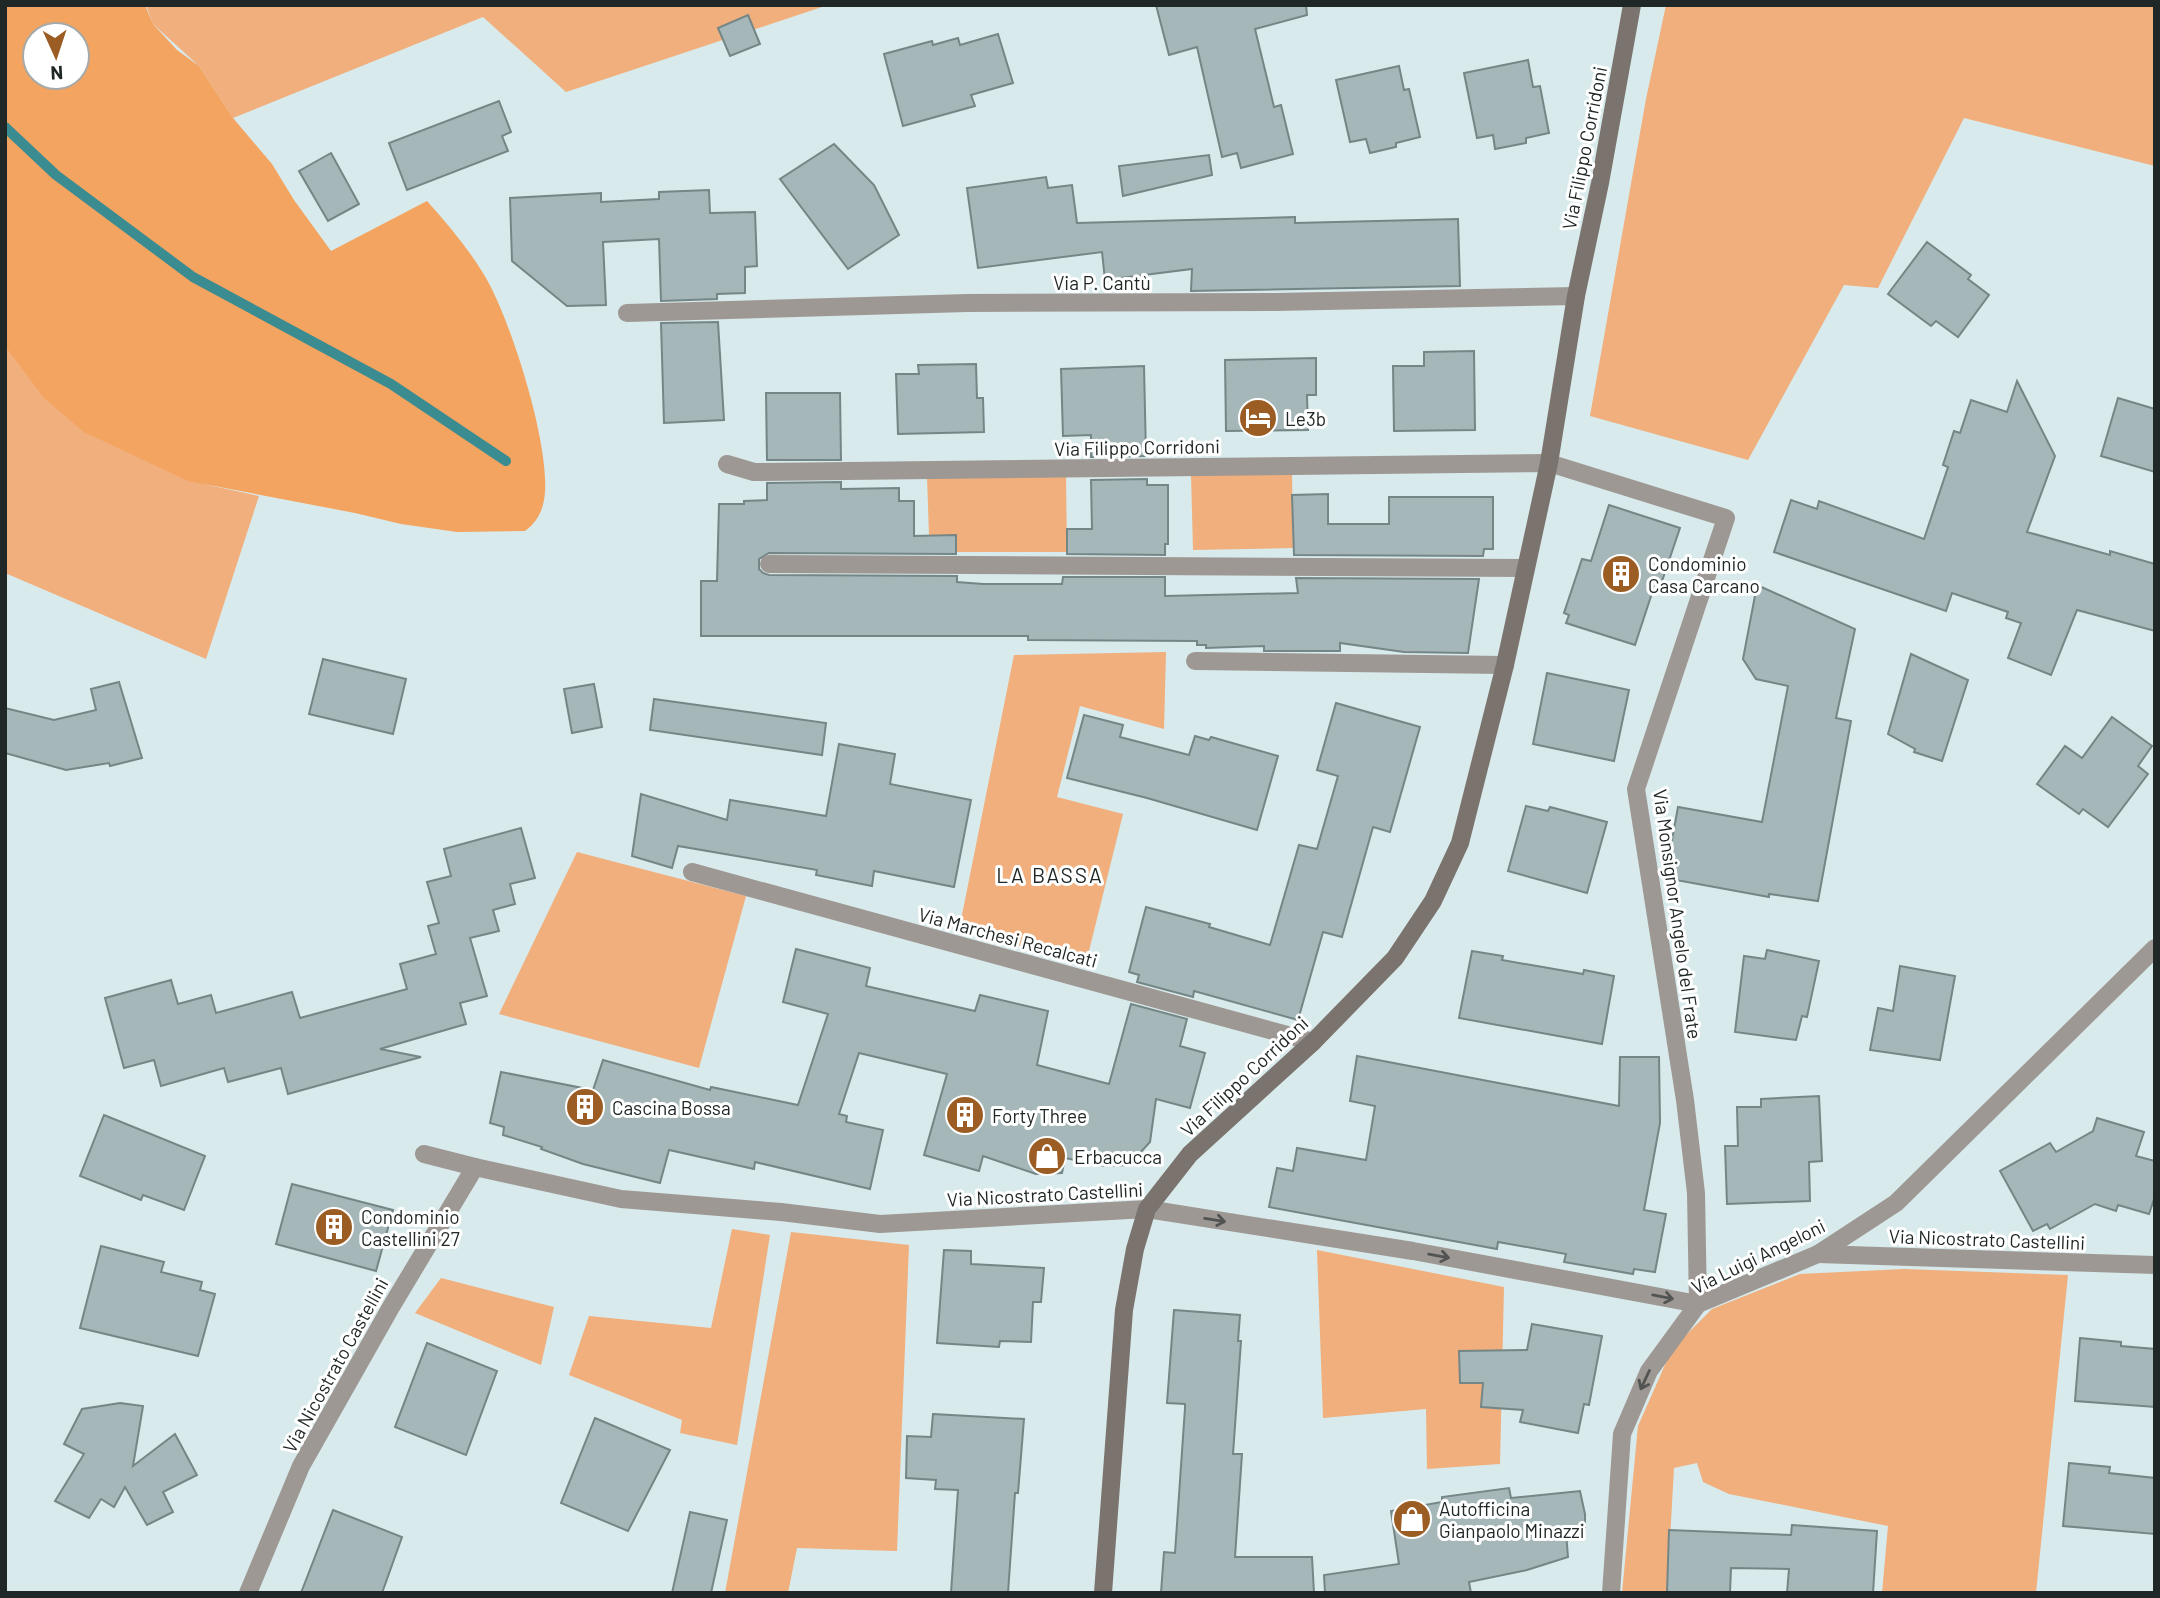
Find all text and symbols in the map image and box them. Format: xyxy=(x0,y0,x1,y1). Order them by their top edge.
north arrow xyxy=(21,21,91,91)
text: N xyxy=(50,62,64,85)
street label: Via Filippo Corridoni xyxy=(1557,64,1611,232)
street label: Via P. Cantù xyxy=(1053,271,1151,294)
hotel icon: Le3b xyxy=(1237,397,1279,439)
place label: Le3b xyxy=(1285,407,1326,430)
street label: Via Filippo Corridoni xyxy=(1054,434,1220,460)
place label: Condominio Casa Carcano xyxy=(1648,552,1760,597)
building icon: Condominio Casa Carcano xyxy=(1600,553,1642,595)
street label: Via Monsignor Angelo del Frate xyxy=(1649,788,1707,1040)
district label: LA BASSA xyxy=(996,862,1104,887)
street label: Via Marchesi Recalcati xyxy=(916,902,1100,972)
street label: Via Filippo Corridoni xyxy=(1176,1011,1312,1141)
building icon: Cascina Bossa xyxy=(564,1086,606,1128)
building icon: Forty Three xyxy=(944,1094,986,1136)
place label: Cascina Bossa xyxy=(612,1096,731,1119)
place label: Forty Three xyxy=(992,1104,1087,1127)
shop icon: Erbacucca xyxy=(1026,1135,1068,1177)
place label: Erbacucca xyxy=(1074,1145,1162,1168)
street label: Via Nicostrato Castellini xyxy=(946,1177,1144,1211)
place label: Condominio Castellini 27 xyxy=(361,1205,460,1250)
building icon: Condominio Castellini 27 xyxy=(313,1206,355,1248)
one-way arrow xyxy=(1203,1214,1226,1227)
street label: Via Luigi Angeloni xyxy=(1687,1214,1829,1298)
street label: Via Nicostrato Castellini xyxy=(1888,1224,2086,1254)
one-way arrow xyxy=(1428,1250,1450,1263)
street label: Via Nicostrato Castellini xyxy=(277,1274,393,1456)
one-way arrow xyxy=(1651,1291,1674,1305)
one-way arrow xyxy=(1638,1369,1651,1390)
place label: Autofficina Gianpaolo Minazzi xyxy=(1439,1497,1585,1542)
shop icon: Autofficina Gianpaolo Minazzi xyxy=(1391,1498,1433,1540)

